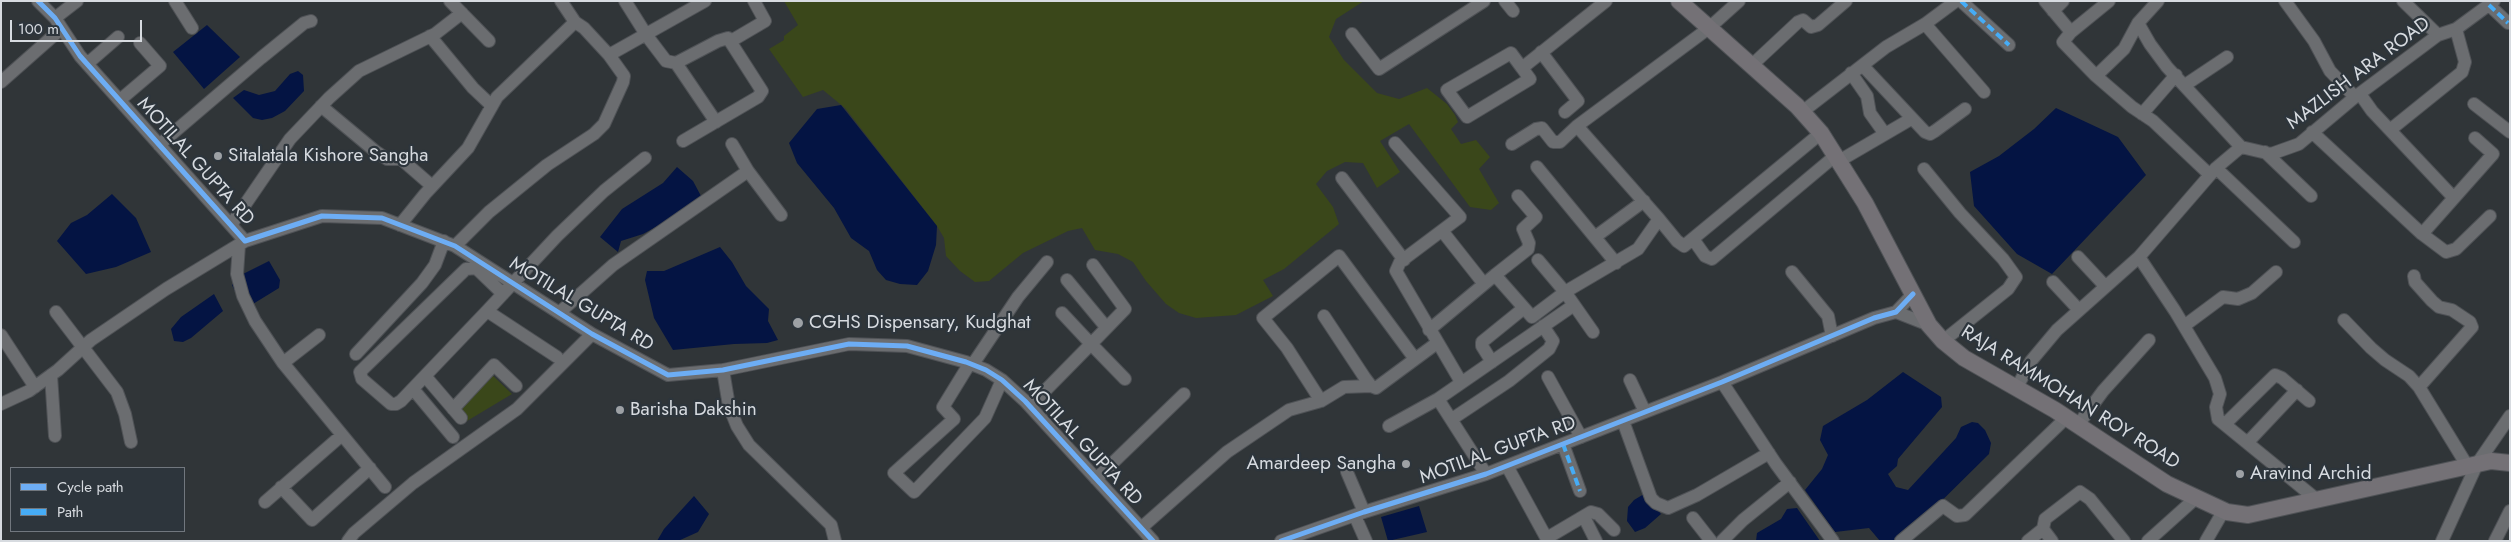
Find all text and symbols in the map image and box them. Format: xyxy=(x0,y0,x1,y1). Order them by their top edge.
scale bar xyxy=(12,10,145,42)
street label: MAZLISH ARA ROAD xyxy=(2283,13,2435,135)
text: 100 m xyxy=(18,18,59,40)
street label: MOTILAL GUPTA RD xyxy=(132,93,258,231)
place label: Sitalatala Kishore Sangha xyxy=(228,145,428,167)
marker: Sitalatala Kishore Sangha xyxy=(212,150,224,162)
street label: MOTILAL GUPTA RD xyxy=(505,253,657,357)
place label: CGHS Dispensary, Kudghat xyxy=(809,312,1031,334)
marker: CGHS Dispensary, Kudghat xyxy=(791,316,805,330)
street label: RAJA RAMMOHAN ROY ROAD xyxy=(1956,321,2184,475)
street label: MOTILAL GUPTA RD xyxy=(1018,375,1146,511)
place label: Barisha Dakshin xyxy=(630,399,757,421)
marker: Barisha Dakshin xyxy=(614,404,626,416)
street label: MOTILAL GUPTA RD xyxy=(1417,412,1579,490)
place label: Amardeep Sangha xyxy=(1247,453,1396,475)
marker: Amardeep Sangha xyxy=(1400,458,1412,470)
place label: Aravind Archid xyxy=(2250,463,2372,485)
legend xyxy=(10,467,185,532)
marker: Aravind Archid xyxy=(2234,468,2246,480)
text: Cycle path xyxy=(57,476,124,498)
text: Path xyxy=(57,501,83,523)

